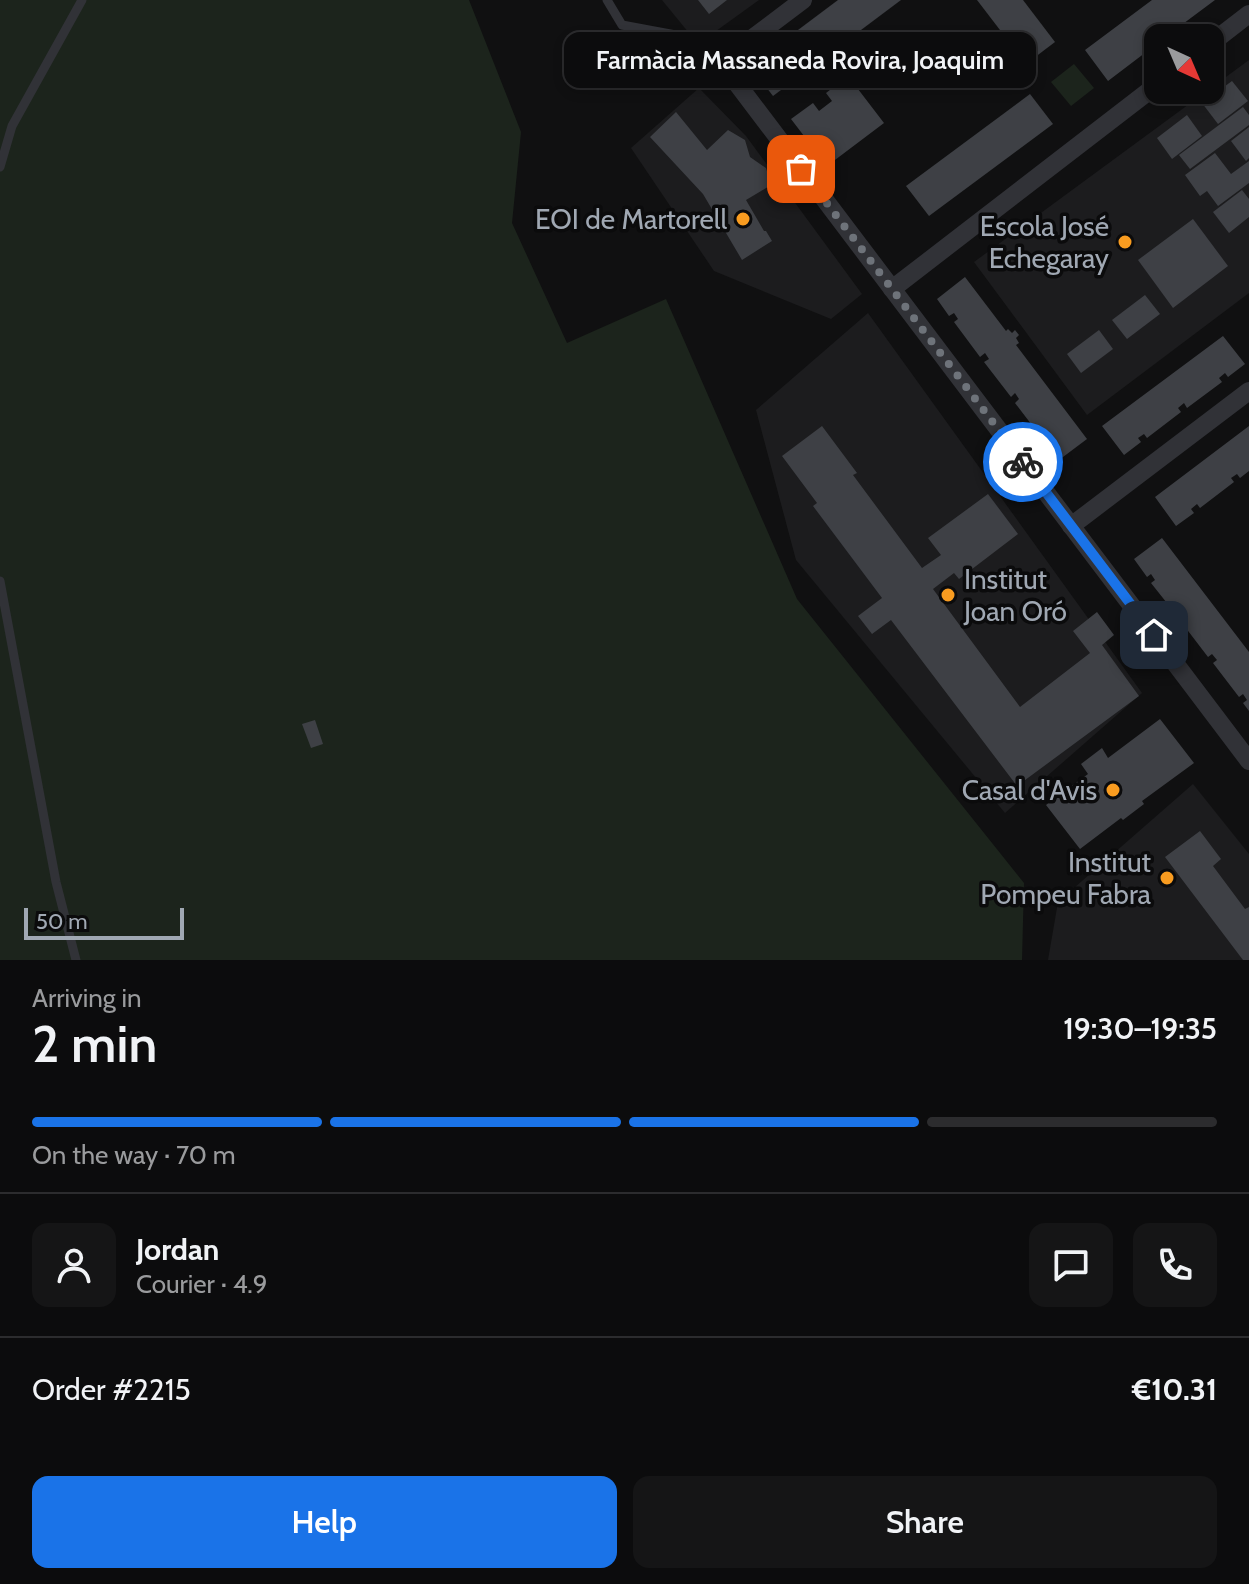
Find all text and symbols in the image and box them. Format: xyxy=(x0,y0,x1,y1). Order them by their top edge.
north arrow xyxy=(1144,24,1224,104)
map controls xyxy=(1144,24,1224,104)
callout: Farmàcia Massaneda Rovira, Joaquim xyxy=(565,33,1037,89)
text: Farmàcia Massaneda Rovira, Joaquim xyxy=(596,44,1004,76)
pin xyxy=(767,135,835,203)
icon: bag xyxy=(779,147,823,191)
place label: EOI de Martorell xyxy=(535,202,727,236)
place label: Escola José Echegaray xyxy=(980,209,1109,275)
marker: EOI de Martorell xyxy=(734,210,752,228)
marker: Escola José Echegaray xyxy=(1116,233,1134,251)
courier xyxy=(983,422,1063,502)
icon: bike xyxy=(1001,440,1045,484)
place label: Institut Joan Oró xyxy=(963,562,1067,628)
marker: Institut Joan Oró xyxy=(939,586,957,604)
pin xyxy=(1120,601,1188,669)
icon: home xyxy=(1132,613,1176,657)
place label: Casal d'Avis xyxy=(962,773,1097,807)
marker: Casal d'Avis xyxy=(1104,781,1122,799)
place label: Institut Pompeu Fabra xyxy=(980,845,1152,911)
marker: Institut Pompeu Fabra xyxy=(1158,869,1176,887)
scale bar xyxy=(24,904,184,940)
text: 50 m xyxy=(36,908,88,935)
text: Arriving in xyxy=(32,982,142,1014)
text: 19:30–19:35 xyxy=(1063,1010,1217,1047)
text: 2 min xyxy=(32,1012,157,1075)
text: On the way · 70 m xyxy=(32,1139,236,1171)
button: person xyxy=(32,1223,116,1307)
button: chat xyxy=(1029,1223,1113,1307)
button: phone xyxy=(1133,1223,1217,1307)
text: Jordan xyxy=(136,1231,219,1268)
text: Courier · 4.9 xyxy=(136,1268,268,1300)
text: Order #2215 xyxy=(32,1371,191,1408)
text: €10.31 xyxy=(1132,1371,1217,1408)
button: Help xyxy=(32,1476,617,1568)
button: Share xyxy=(633,1476,1217,1568)

